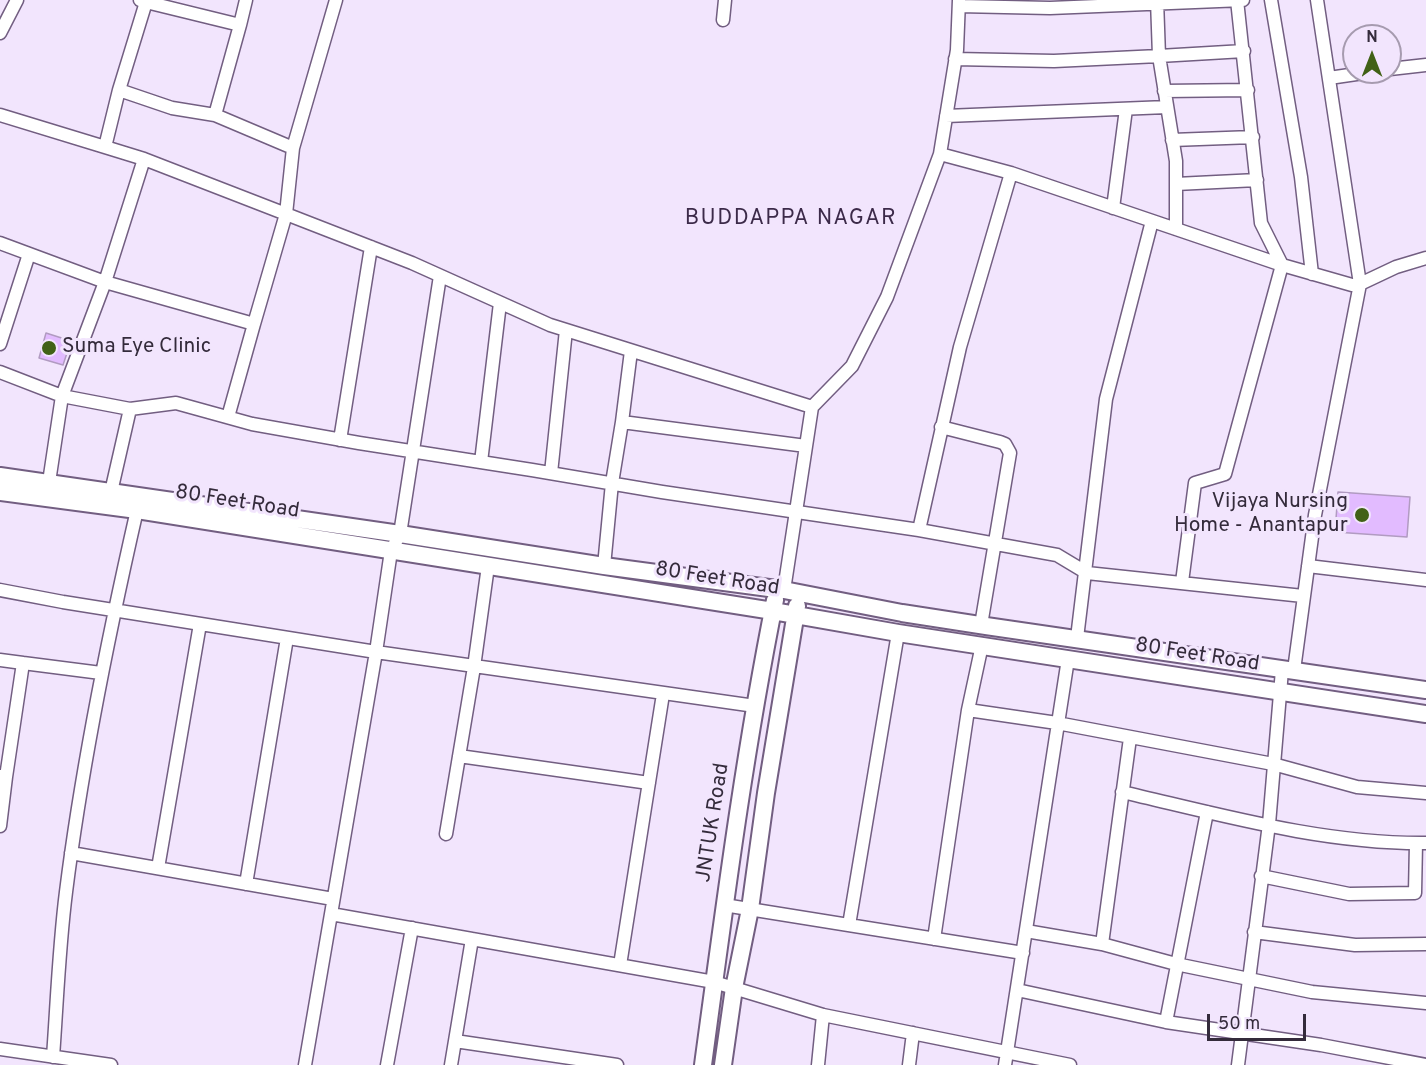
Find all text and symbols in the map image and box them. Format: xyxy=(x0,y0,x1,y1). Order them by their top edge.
north arrow xyxy=(1342,24,1402,84)
text: N xyxy=(1366,28,1378,48)
district label: BUDDAPPA NAGAR xyxy=(685,207,897,233)
place label: Suma Eye Clinic xyxy=(62,335,211,361)
marker: Suma Eye Clinic xyxy=(40,339,58,357)
street label: 80 Feet Road xyxy=(173,481,301,525)
place label: Vijaya Nursing Home - Anantapur xyxy=(1174,490,1348,540)
marker: Vijaya Nursing Home - Anantapur xyxy=(1353,506,1371,524)
street label: 80 Feet Road xyxy=(653,558,781,602)
street label: 80 Feet Road xyxy=(1133,634,1261,678)
street label: JNTUK Road xyxy=(692,762,736,884)
scale bar xyxy=(1210,1002,1309,1040)
text: 50 m xyxy=(1218,1013,1260,1036)

